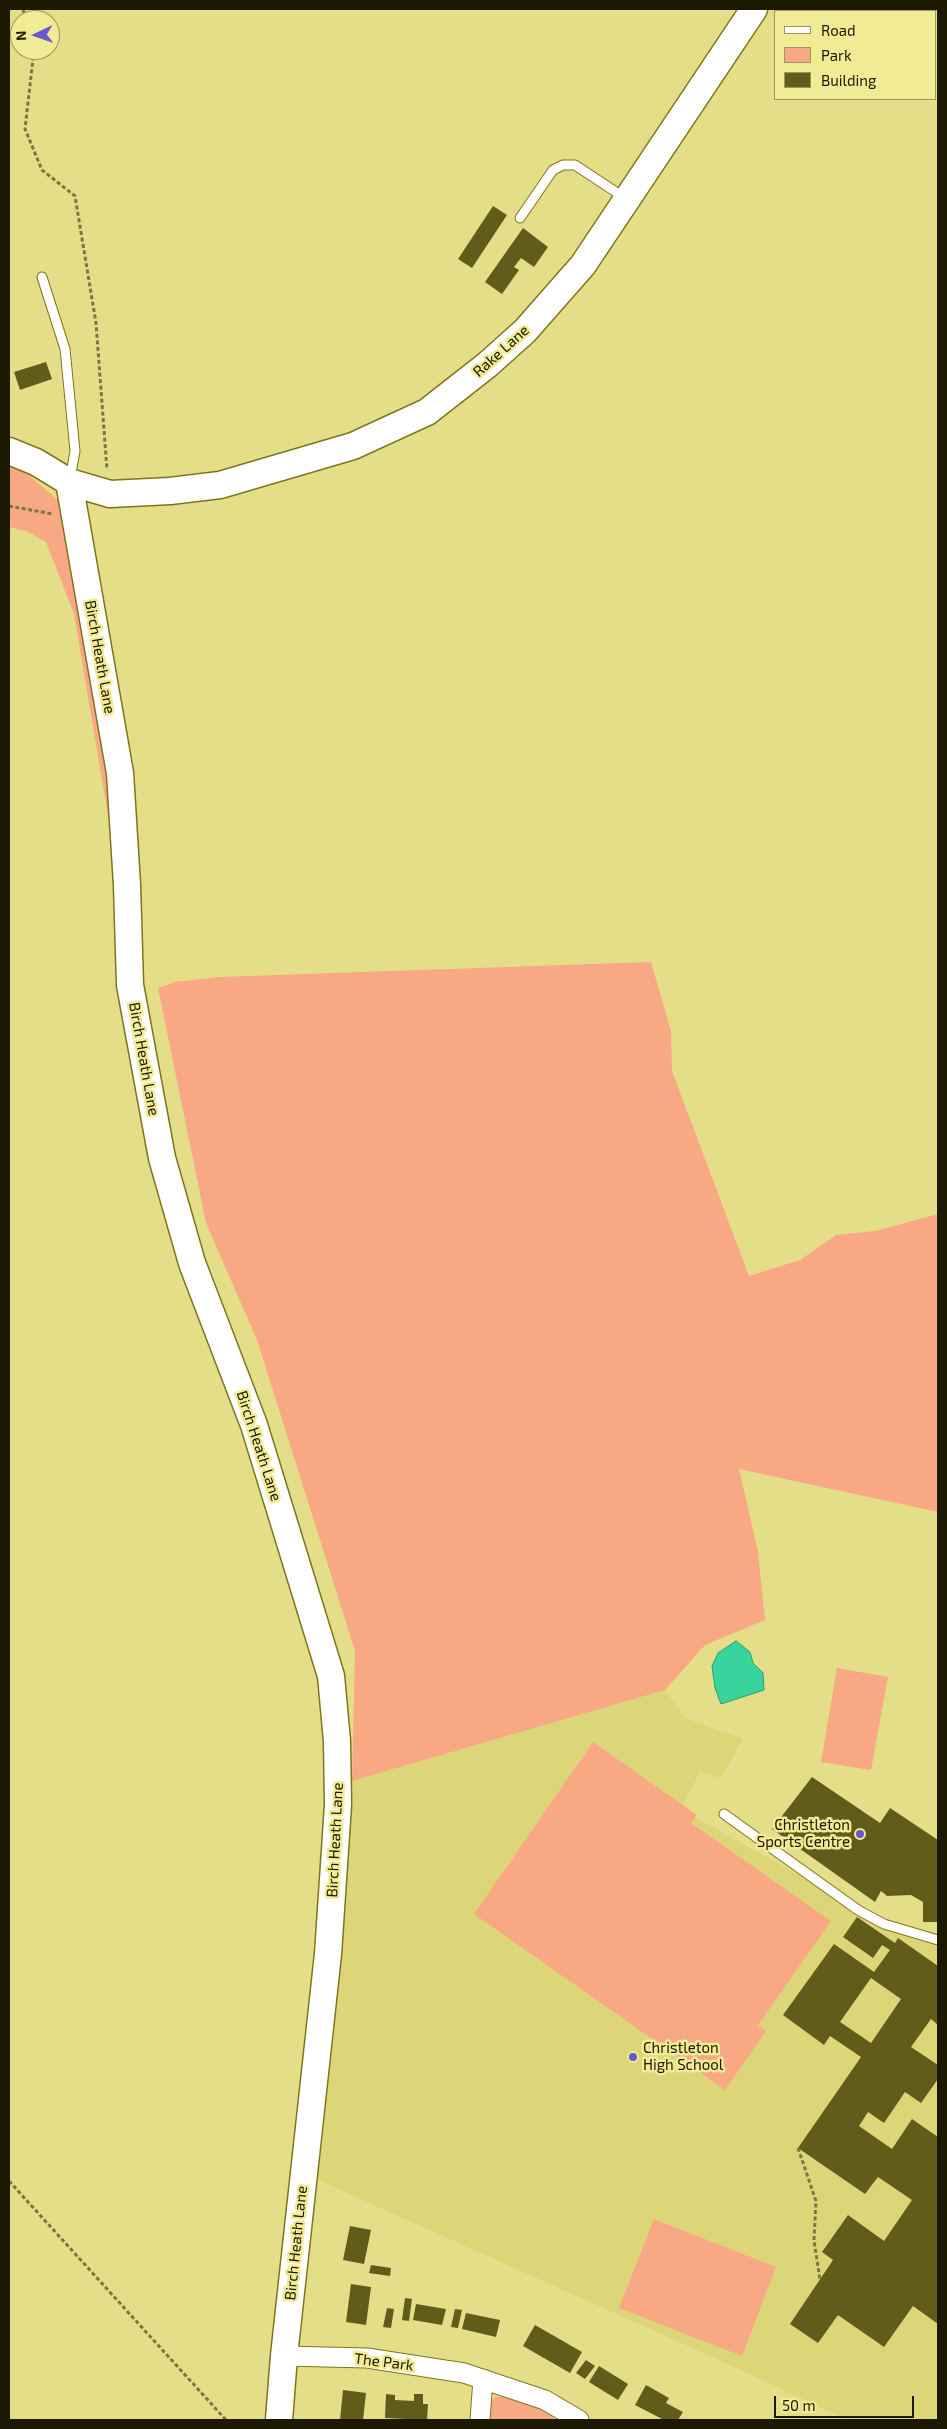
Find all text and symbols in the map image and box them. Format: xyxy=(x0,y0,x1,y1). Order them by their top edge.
north arrow xyxy=(10,10,60,60)
legend xyxy=(774,10,937,100)
text: Road xyxy=(821,21,856,39)
text: N xyxy=(12,30,29,41)
text: Park xyxy=(821,46,852,64)
text: Building xyxy=(821,71,876,89)
street label: Rake Lane xyxy=(469,321,533,381)
street label: Birch Heath Lane xyxy=(81,599,119,715)
street label: Birch Heath Lane xyxy=(125,1001,163,1117)
street label: Birch Heath Lane xyxy=(233,1389,285,1503)
street label: Birch Heath Lane xyxy=(323,1782,347,1898)
place label: Christleton Sports Centre xyxy=(757,1816,850,1851)
marker: Christleton Sports Centre xyxy=(854,1828,866,1840)
place label: Christleton High School xyxy=(643,2039,723,2074)
marker: Christleton High School xyxy=(627,2051,639,2063)
street label: Birch Heath Lane xyxy=(281,2185,311,2301)
street label: The Park xyxy=(353,2349,415,2375)
scale bar xyxy=(777,2386,917,2418)
text: 50 m xyxy=(782,2396,816,2414)

